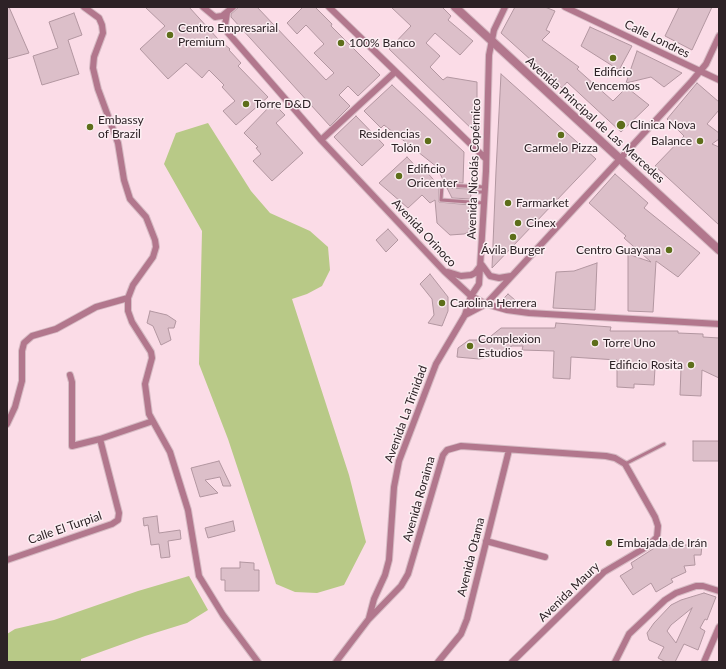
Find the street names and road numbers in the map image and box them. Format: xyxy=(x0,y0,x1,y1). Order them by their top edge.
street label: Calle Londres xyxy=(622,17,692,61)
street label: Avenida Principal de Las Mercedes xyxy=(523,54,667,186)
street label: Avenida Nicolás Copérnico xyxy=(464,98,484,240)
street label: Avenida Orinoco xyxy=(389,196,459,270)
street label: Avenida La Trinidad xyxy=(382,363,430,465)
street label: Avenida Roraima xyxy=(400,455,438,543)
street label: Calle El Turpial xyxy=(26,509,104,547)
street label: Avenida Otama xyxy=(454,516,488,598)
street label: Avenida Maury xyxy=(535,559,603,625)

